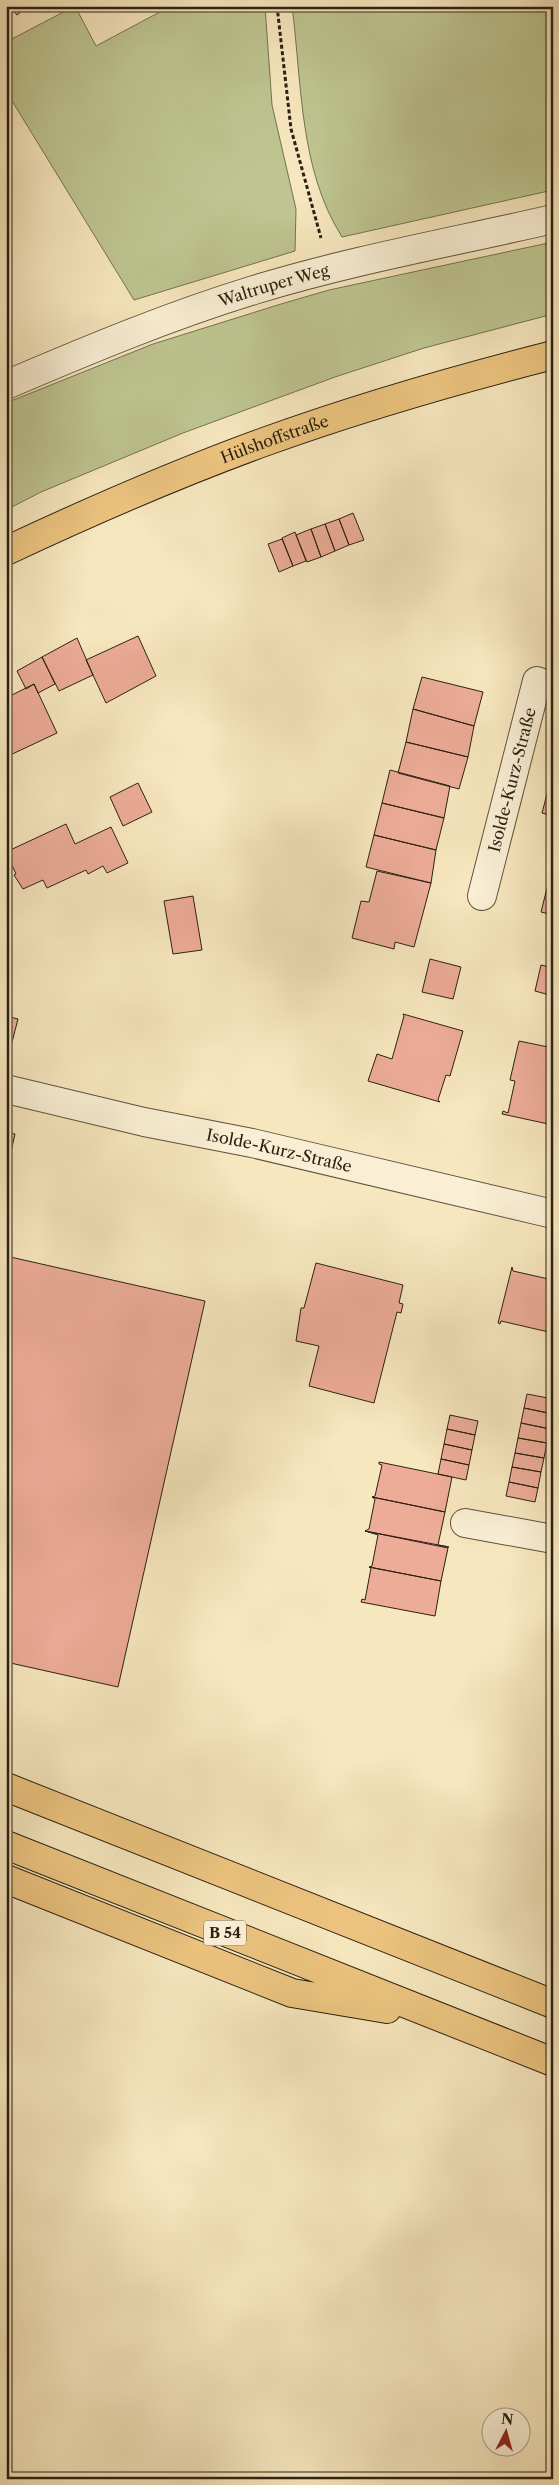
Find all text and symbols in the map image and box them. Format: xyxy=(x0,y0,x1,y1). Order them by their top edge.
street label: Waltruper Weg xyxy=(215,260,332,311)
street label: Hülshoffstraße xyxy=(217,410,331,467)
street label: Isolde-Kurz-Straße xyxy=(484,705,540,854)
street label: Isolde-Kurz-Straße xyxy=(205,1124,354,1176)
road number: B 54 xyxy=(204,1920,246,1946)
north arrow xyxy=(482,2408,532,2458)
text: N xyxy=(500,2409,514,2429)

